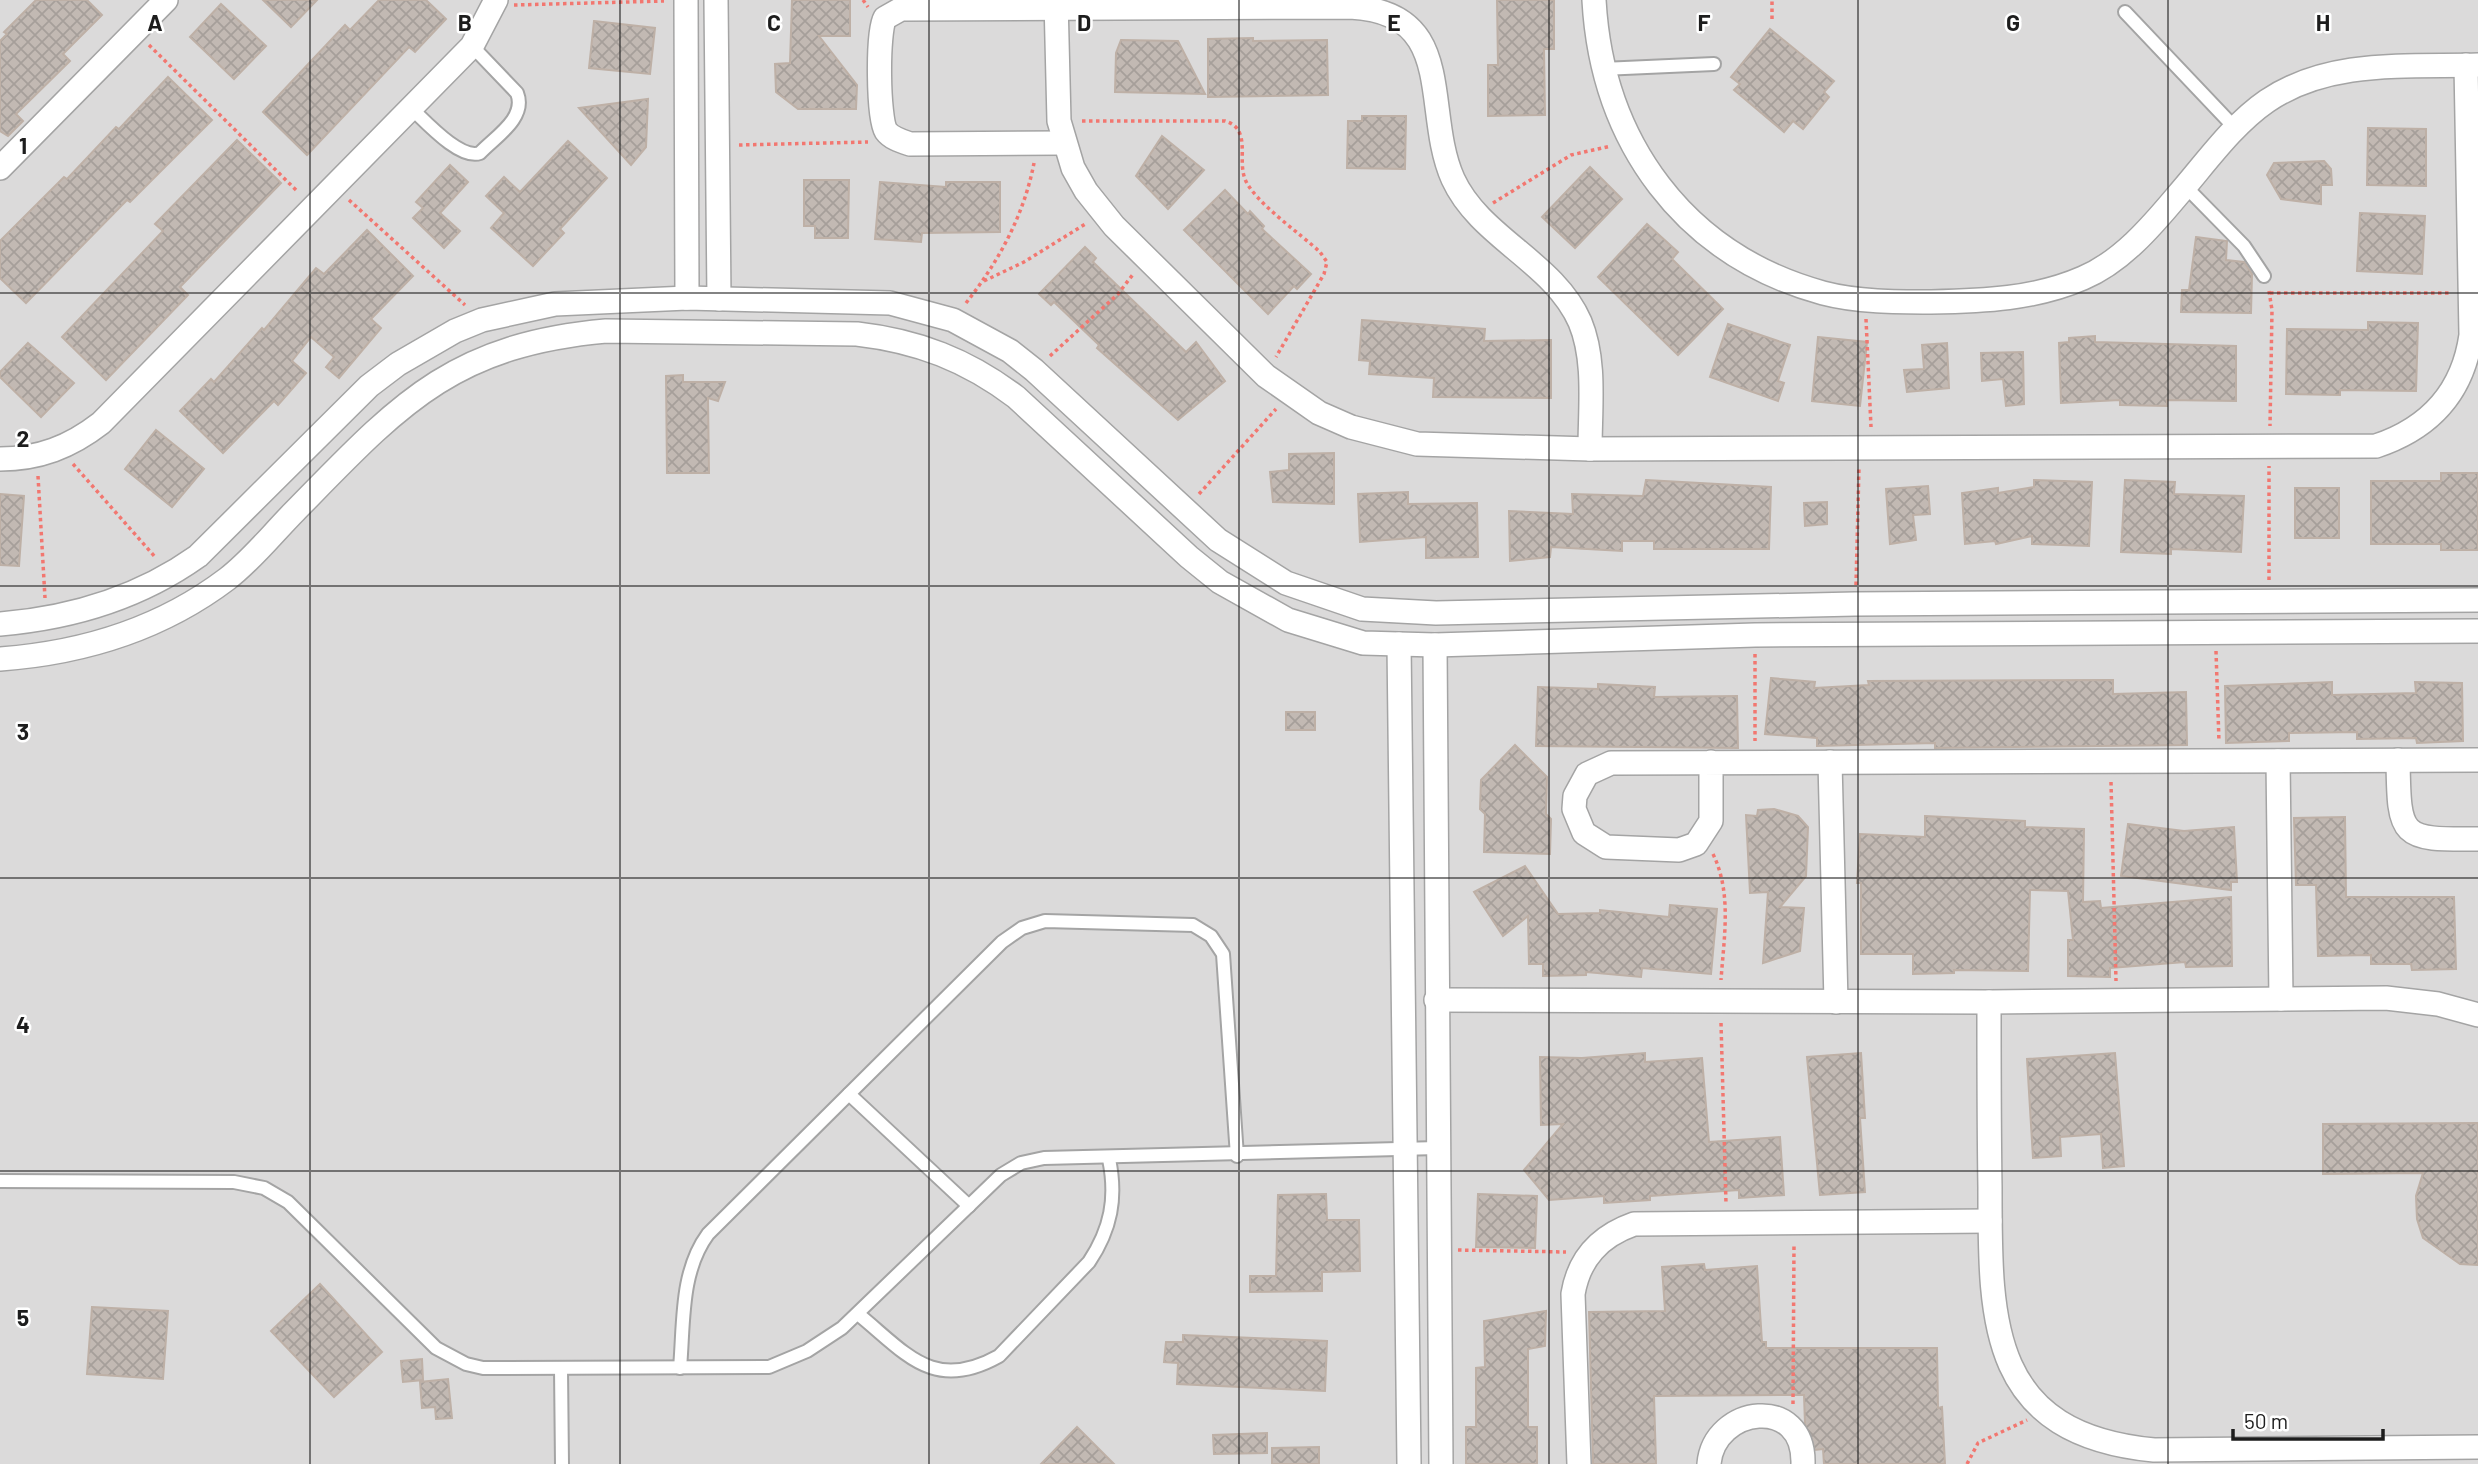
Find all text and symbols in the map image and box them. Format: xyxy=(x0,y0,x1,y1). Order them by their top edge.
text: A xyxy=(147,8,163,36)
text: B xyxy=(458,8,472,36)
text: C xyxy=(767,8,781,36)
text: D xyxy=(1077,8,1091,36)
text: E xyxy=(1387,8,1401,36)
text: F xyxy=(1698,8,1711,36)
text: G xyxy=(2006,8,2020,36)
text: H xyxy=(2316,8,2330,36)
text: 1 xyxy=(19,131,27,159)
text: 2 xyxy=(17,424,29,452)
text: 3 xyxy=(17,717,29,745)
text: 4 xyxy=(16,1010,30,1038)
text: 5 xyxy=(17,1303,29,1331)
scale bar xyxy=(2233,1398,2384,1442)
text: 50 m xyxy=(2244,1408,2288,1433)

